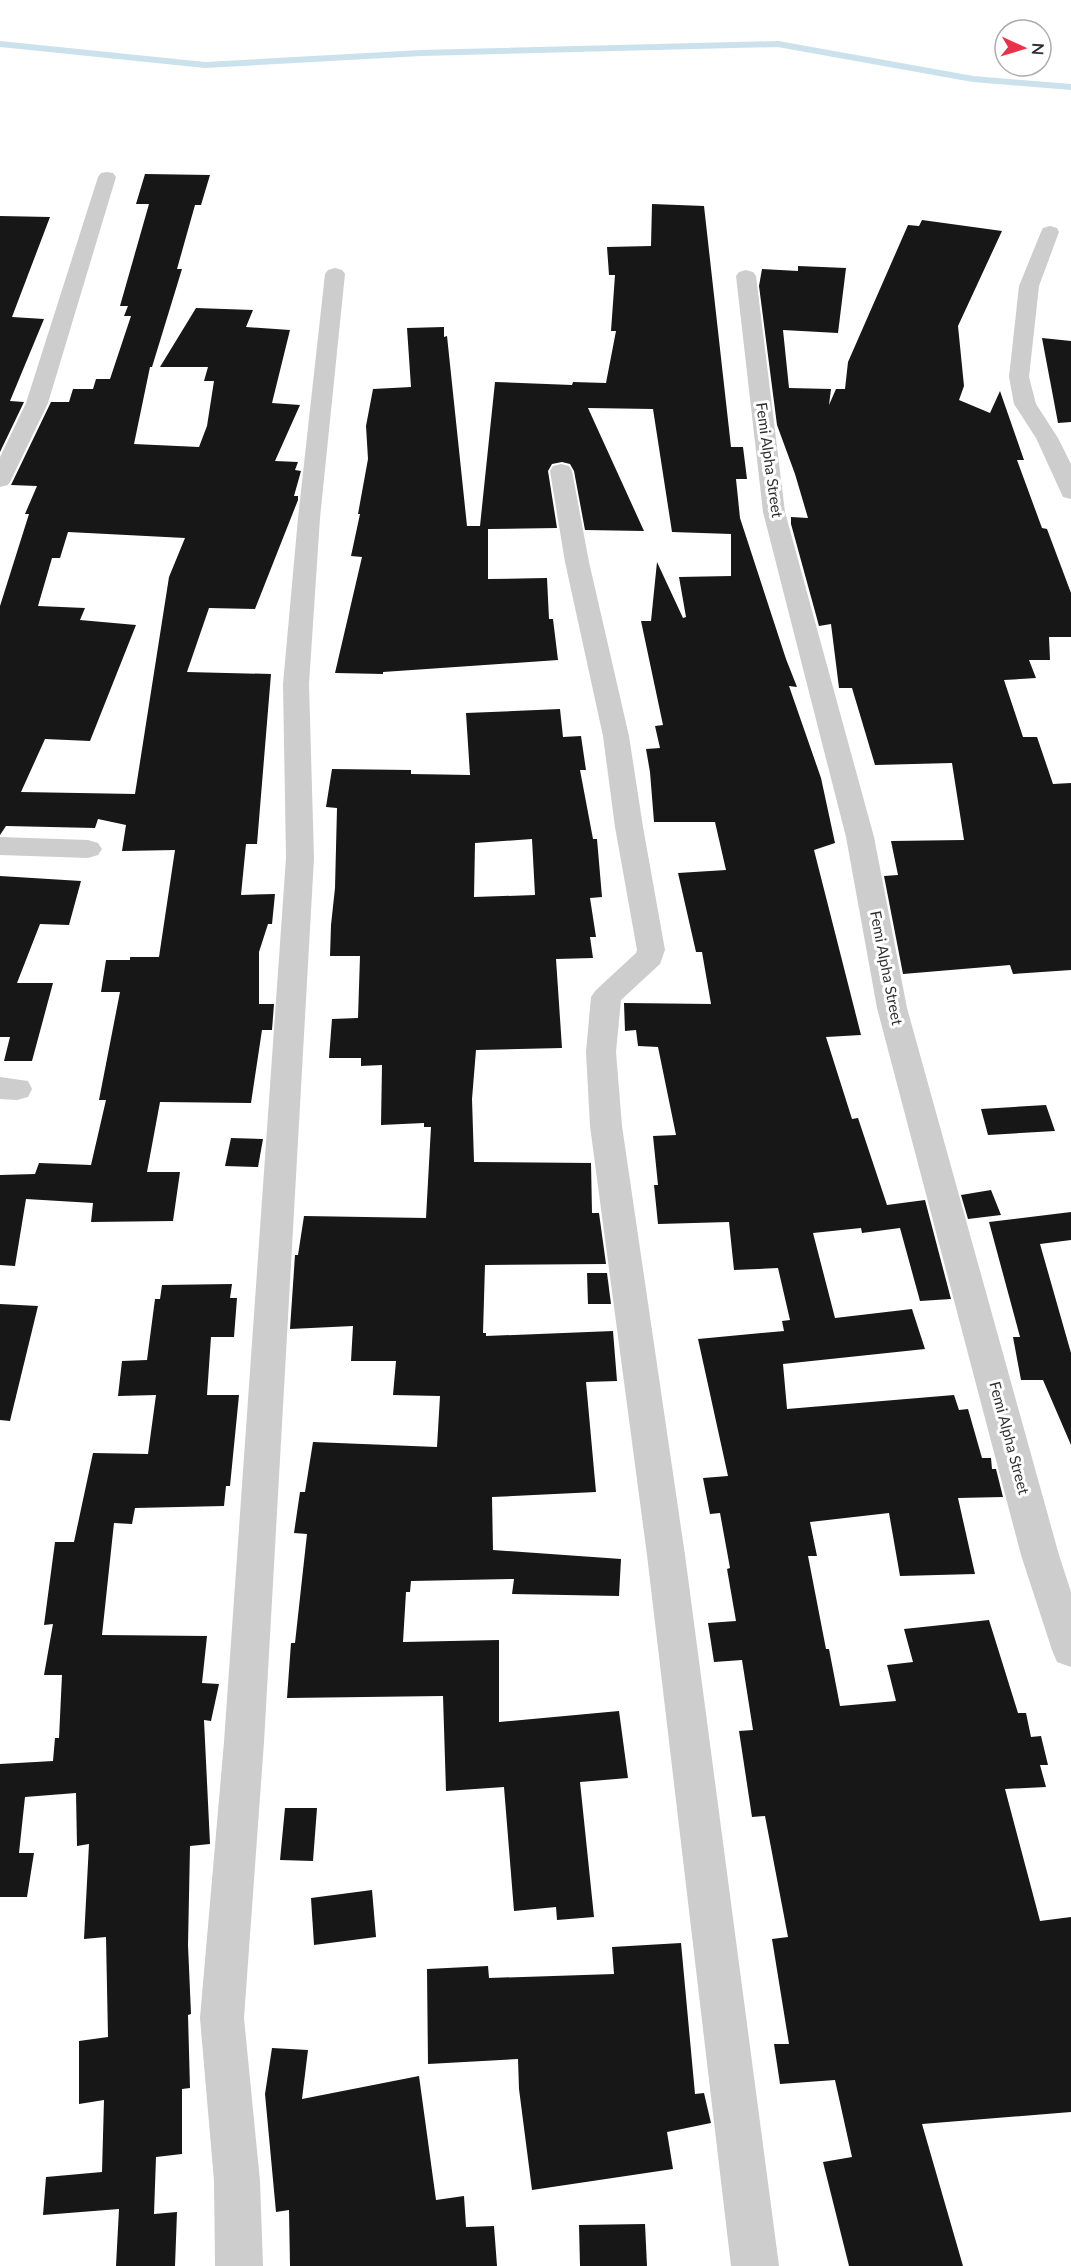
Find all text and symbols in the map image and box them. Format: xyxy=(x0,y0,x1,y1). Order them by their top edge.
north arrow xyxy=(993,18,1053,78)
text: N xyxy=(1029,42,1048,56)
street label: Femi Alpha Street xyxy=(753,401,787,519)
street label: Femi Alpha Street xyxy=(867,909,907,1027)
street label: Femi Alpha Street xyxy=(986,1379,1034,1497)

